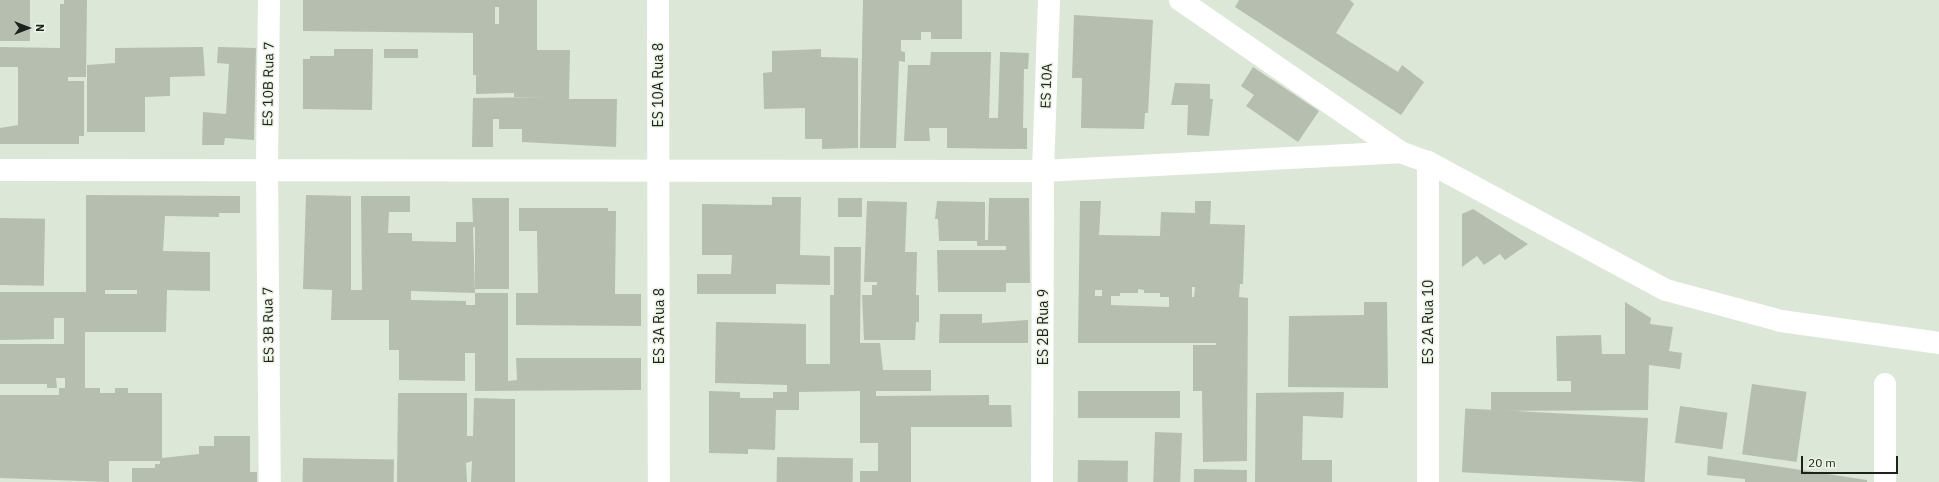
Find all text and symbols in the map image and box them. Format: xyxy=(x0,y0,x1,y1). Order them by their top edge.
north arrow xyxy=(8,8,48,48)
text: N xyxy=(33,24,47,32)
street label: ES 10B Rua 7 xyxy=(259,41,277,127)
street label: ES 10A Rua 8 xyxy=(650,43,666,127)
street label: ES 10A xyxy=(1037,63,1055,109)
street label: ES 2A Rua 10 xyxy=(1420,280,1436,364)
street label: ES 3B Rua 7 xyxy=(259,287,277,363)
street label: ES 3A Rua 8 xyxy=(651,288,667,364)
street label: ES 2B Rua 9 xyxy=(1035,289,1051,365)
scale bar xyxy=(1803,448,1900,474)
text: 20 m xyxy=(1808,455,1836,470)

